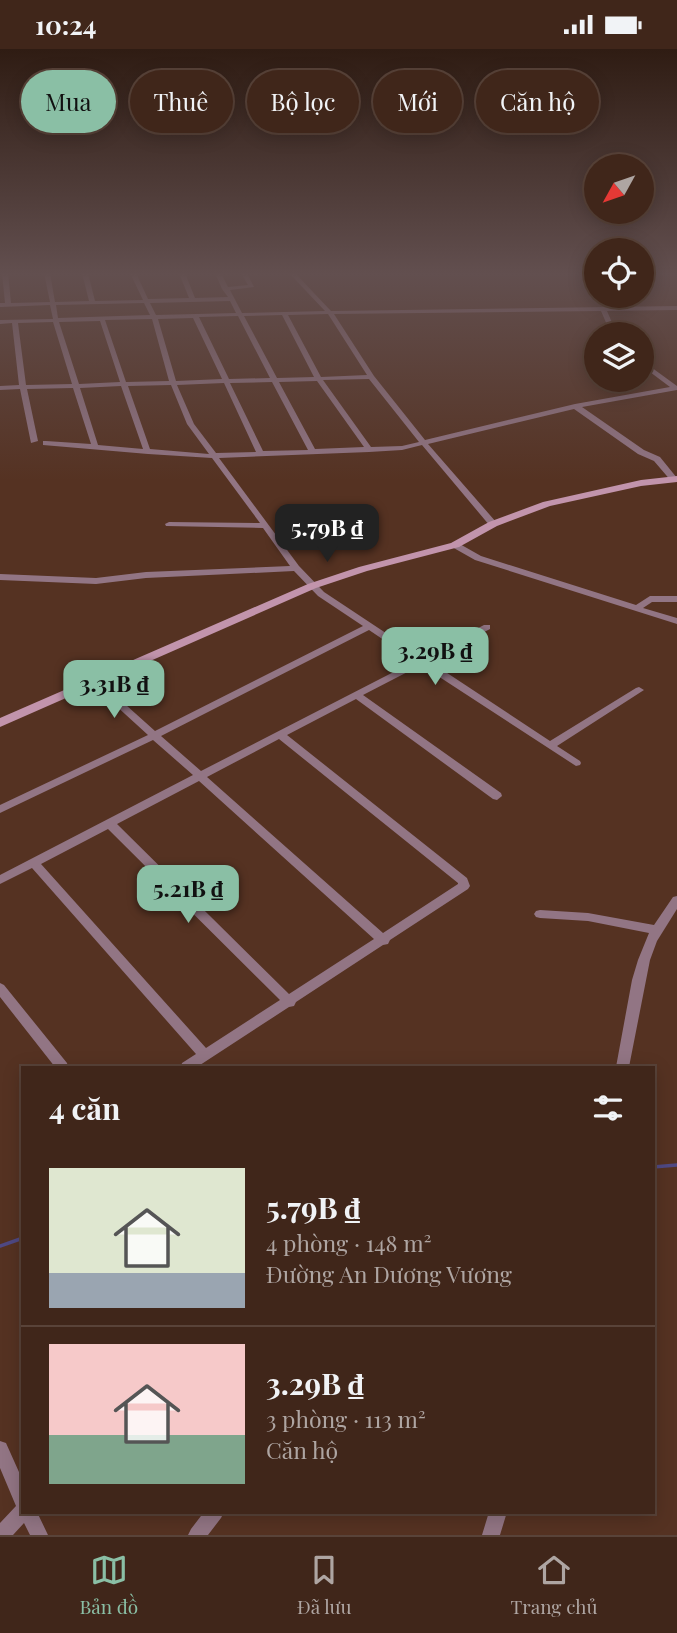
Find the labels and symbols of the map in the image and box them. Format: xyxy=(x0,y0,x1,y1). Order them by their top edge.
north arrow xyxy=(584,154,654,224)
pin: 5.79B ₫ xyxy=(262,505,392,564)
pin: 3.29B ₫ xyxy=(370,627,500,687)
pin: 3.31B ₫ xyxy=(49,661,179,720)
pin: 5.21B ₫ xyxy=(123,865,253,925)

